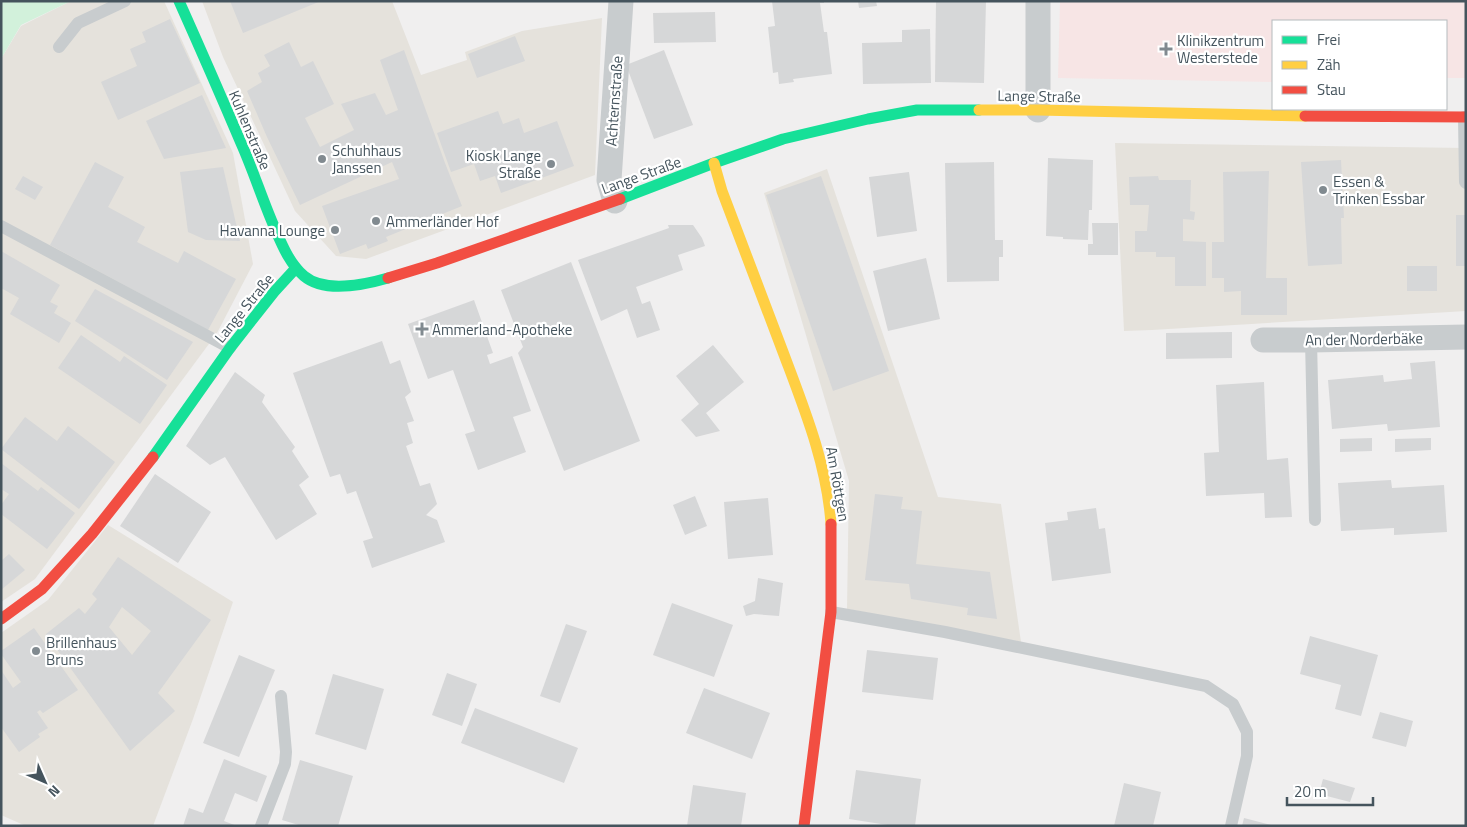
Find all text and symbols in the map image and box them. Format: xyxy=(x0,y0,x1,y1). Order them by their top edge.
legend xyxy=(1272,20,1447,110)
text: Frei xyxy=(1317,28,1340,51)
place label: Klinikzentrum Westerstede xyxy=(1177,29,1264,69)
marker: Klinikzentrum Westerstede xyxy=(1159,42,1173,56)
text: Zäh xyxy=(1317,53,1341,76)
street label: Achternstraße xyxy=(599,55,629,147)
text: Stau xyxy=(1317,78,1346,101)
street label: Lange Straße xyxy=(997,84,1081,108)
street label: Kuhlenstraße xyxy=(223,87,277,173)
place label: Schuhhaus Janssen xyxy=(332,139,401,179)
place label: Kiosk Lange Straße xyxy=(466,144,541,184)
street label: Lange Straße xyxy=(598,150,684,200)
marker: Schuhhaus Janssen xyxy=(316,153,328,165)
marker: Kiosk Lange Straße xyxy=(545,158,557,170)
place label: Essen & Trinken Essbar xyxy=(1333,170,1425,210)
marker: Essen & Trinken Essbar xyxy=(1317,184,1329,196)
place label: Ammerländer Hof xyxy=(386,210,499,233)
marker: Ammerländer Hof xyxy=(370,215,382,227)
place label: Havanna Lounge xyxy=(220,219,325,242)
marker: Havanna Lounge xyxy=(329,224,341,236)
street label: Lange Straße xyxy=(209,268,279,348)
place label: Ammerland-Apotheke xyxy=(432,318,572,341)
marker: Ammerland-Apotheke xyxy=(416,323,428,335)
street label: An der Norderbäke xyxy=(1305,326,1423,352)
street label: Am Röttgen xyxy=(820,445,856,523)
place label: Brillenhaus Bruns xyxy=(46,631,117,671)
marker: Brillenhaus Bruns xyxy=(30,645,42,657)
north arrow xyxy=(20,757,70,807)
scale bar xyxy=(1287,774,1373,806)
text: 20 m xyxy=(1294,780,1327,803)
text: N xyxy=(44,781,65,802)

